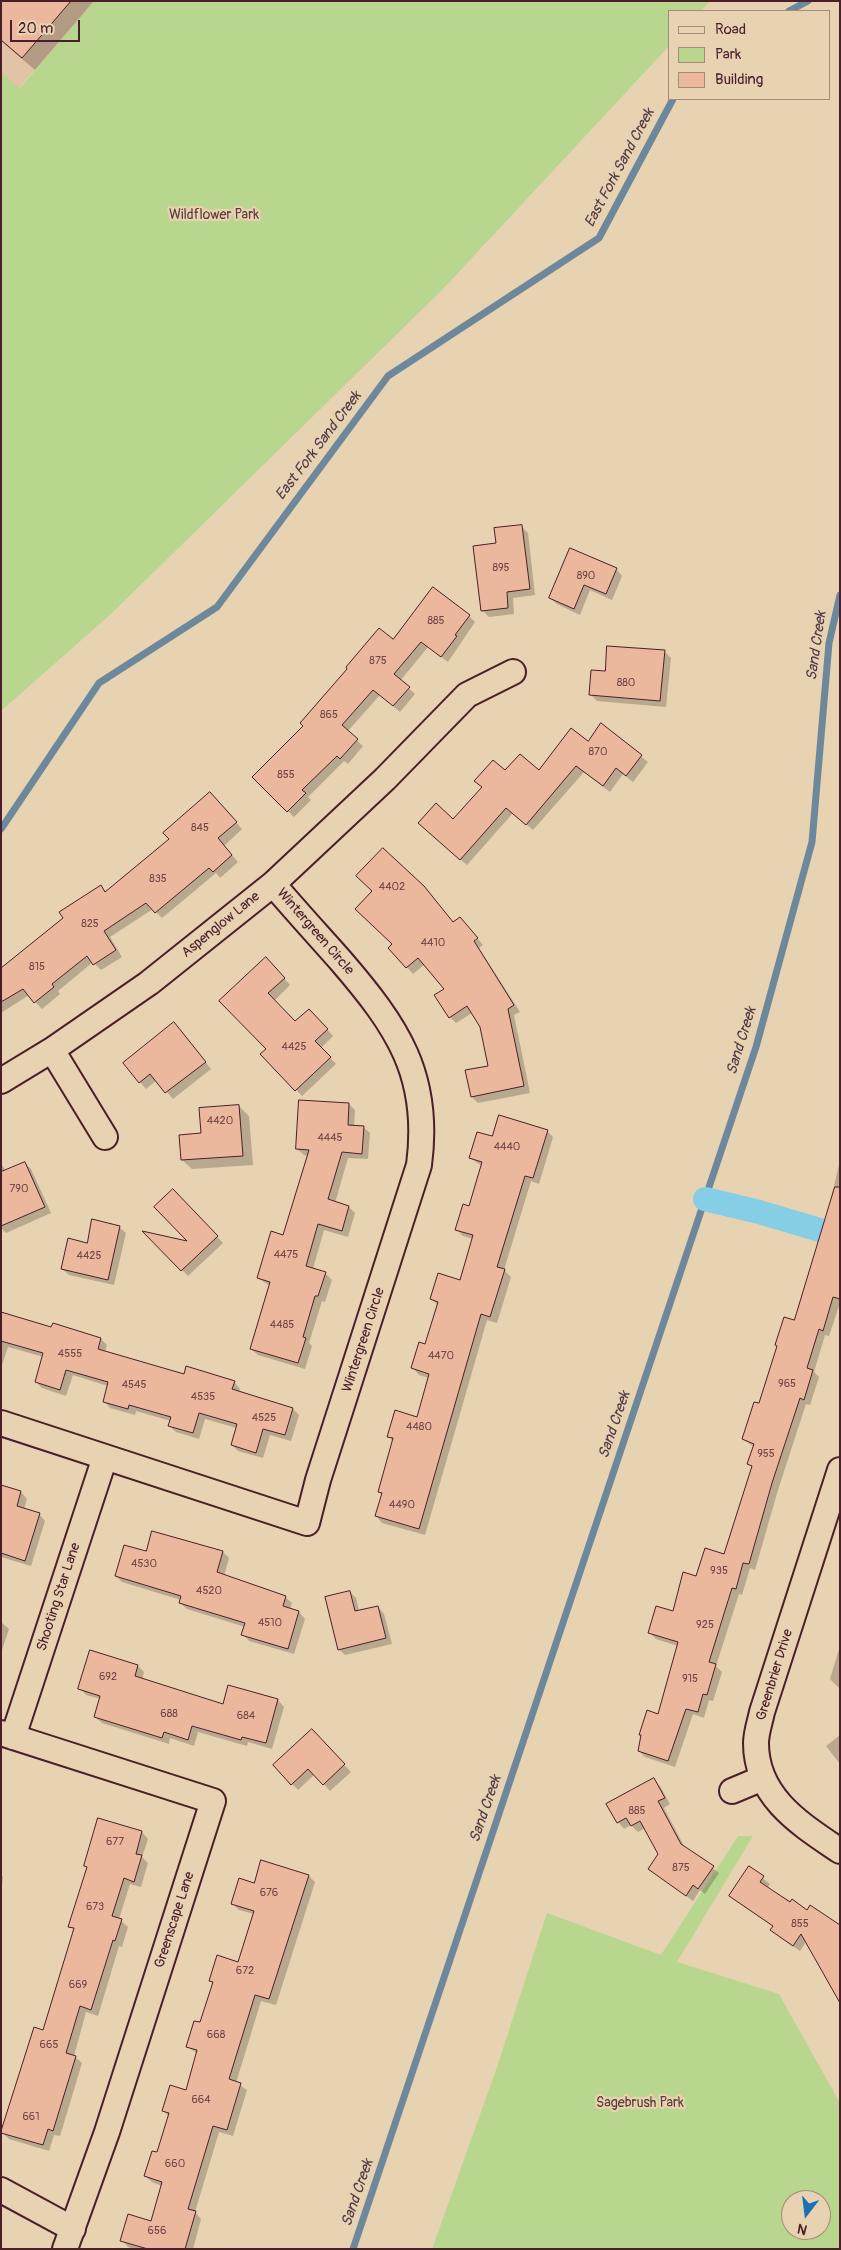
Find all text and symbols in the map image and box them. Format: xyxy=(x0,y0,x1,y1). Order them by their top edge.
scale bar xyxy=(12,10,82,42)
legend xyxy=(668,10,831,100)
text: 20 m xyxy=(18,19,53,38)
text: Road xyxy=(715,20,746,39)
text: Park xyxy=(715,45,741,64)
text: Building xyxy=(715,70,763,89)
water label: East Fork Sand Creek xyxy=(581,106,659,230)
park label: Wildflower Park xyxy=(169,207,259,223)
water label: East Fork Sand Creek xyxy=(272,388,366,504)
house number: 895 xyxy=(492,561,510,575)
house number: 890 xyxy=(577,569,595,583)
water label: Sand Creek xyxy=(803,610,831,682)
house number: 885 xyxy=(427,614,445,628)
house number: 875 xyxy=(369,654,387,668)
house number: 880 xyxy=(617,676,635,690)
house number: 865 xyxy=(320,708,338,722)
house number: 870 xyxy=(589,745,607,759)
house number: 855 xyxy=(277,768,295,782)
house number: 845 xyxy=(191,821,209,835)
house number: 835 xyxy=(149,872,167,886)
house number: 4402 xyxy=(379,880,405,894)
street label: Wintergreen Circle xyxy=(273,885,357,979)
street label: Aspenglow Lane xyxy=(179,888,263,962)
house number: 825 xyxy=(81,917,99,931)
house number: 4410 xyxy=(421,936,445,950)
house number: 815 xyxy=(29,960,45,974)
water label: Sand Creek xyxy=(723,1005,761,1077)
house number: 4425 xyxy=(282,1040,306,1054)
house number: 4420 xyxy=(207,1114,233,1128)
house number: 4445 xyxy=(317,1131,343,1145)
house number: 4440 xyxy=(494,1140,520,1154)
house number: 790 xyxy=(10,1182,28,1196)
house number: 4475 xyxy=(274,1248,298,1262)
house number: 4425 xyxy=(77,1249,101,1263)
street label: Wintergreen Circle xyxy=(339,1285,389,1395)
house number: 4485 xyxy=(270,1318,294,1332)
house number: 4555 xyxy=(58,1347,82,1361)
house number: 4470 xyxy=(428,1349,454,1363)
house number: 965 xyxy=(778,1377,796,1391)
house number: 4545 xyxy=(122,1378,146,1392)
water label: Sand Creek xyxy=(595,1389,635,1461)
house number: 4535 xyxy=(191,1390,215,1404)
house number: 4525 xyxy=(252,1411,276,1425)
house number: 4480 xyxy=(406,1420,432,1434)
house number: 955 xyxy=(757,1447,775,1461)
house number: 4490 xyxy=(389,1498,415,1512)
street label: Shooting Star Lane xyxy=(34,1541,84,1653)
house number: 4530 xyxy=(131,1557,157,1571)
house number: 935 xyxy=(710,1564,728,1578)
house number: 4520 xyxy=(196,1584,222,1598)
house number: 4510 xyxy=(258,1616,282,1630)
house number: 925 xyxy=(696,1618,714,1632)
street label: Greenbrier Drive xyxy=(753,1627,797,1723)
house number: 692 xyxy=(99,1670,117,1684)
house number: 915 xyxy=(682,1672,698,1686)
house number: 688 xyxy=(160,1707,178,1721)
house number: 684 xyxy=(237,1709,255,1723)
water label: Sand Creek xyxy=(466,1773,506,1845)
house number: 885 xyxy=(628,1804,646,1818)
house number: 677 xyxy=(106,1835,124,1849)
house number: 875 xyxy=(672,1861,690,1875)
street label: Greenscape Lane xyxy=(151,1870,199,1970)
house number: 676 xyxy=(260,1886,278,1900)
house number: 673 xyxy=(86,1900,104,1914)
house number: 855 xyxy=(791,1917,809,1931)
house number: 672 xyxy=(236,1964,254,1978)
house number: 669 xyxy=(69,1978,87,1992)
house number: 668 xyxy=(207,2028,225,2042)
house number: 665 xyxy=(40,2038,58,2052)
house number: 664 xyxy=(191,2093,211,2107)
park label: Sagebrush Park xyxy=(596,2095,684,2111)
house number: 661 xyxy=(22,2110,40,2124)
house number: 660 xyxy=(165,2157,185,2171)
water label: Sand Creek xyxy=(338,2157,378,2229)
north arrow xyxy=(781,2190,831,2240)
text: N xyxy=(795,2220,809,2238)
house number: 656 xyxy=(148,2224,166,2238)

